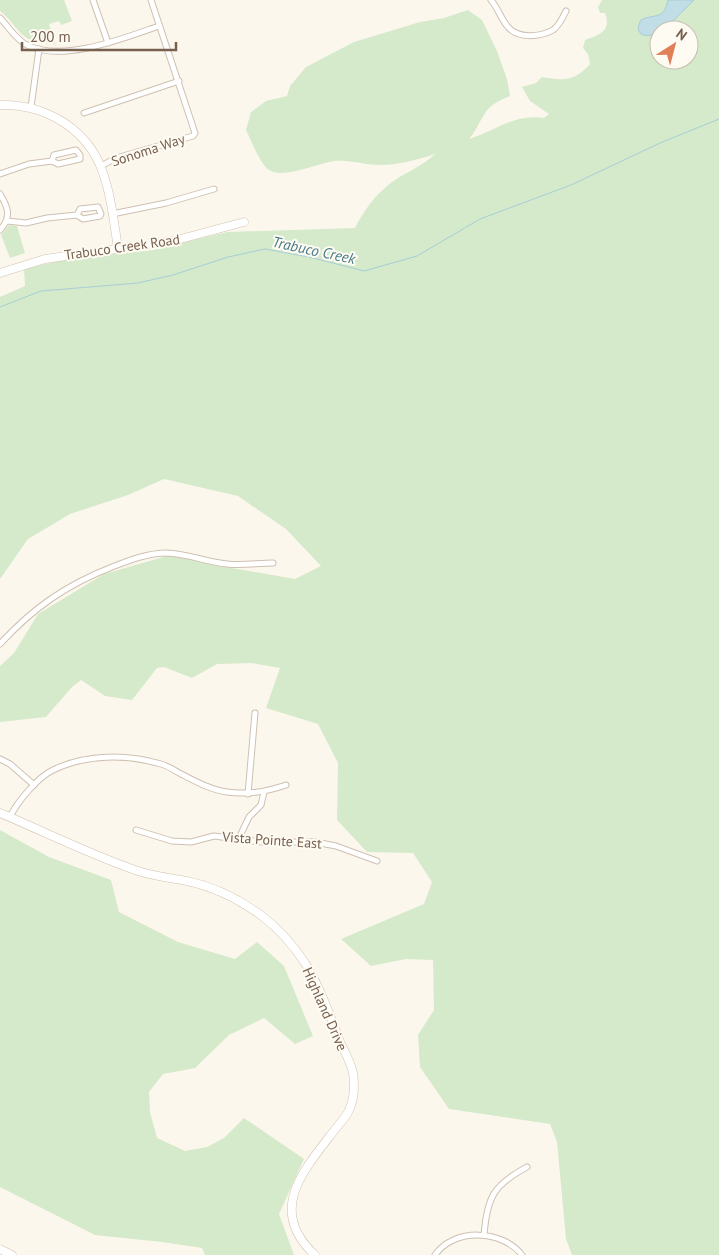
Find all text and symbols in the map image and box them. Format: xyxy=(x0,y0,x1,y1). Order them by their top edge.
scale bar xyxy=(22,20,176,52)
north arrow xyxy=(649,20,699,70)
text: N xyxy=(673,24,691,44)
text: 200 m xyxy=(30,27,71,46)
street label: Sonoma Way xyxy=(109,129,188,170)
street label: Trabuco Creek Road xyxy=(63,230,181,264)
water label: Trabuco Creek xyxy=(271,232,359,268)
street label: Vista Pointe East xyxy=(221,827,323,852)
street label: Highland Drive xyxy=(299,964,351,1054)

